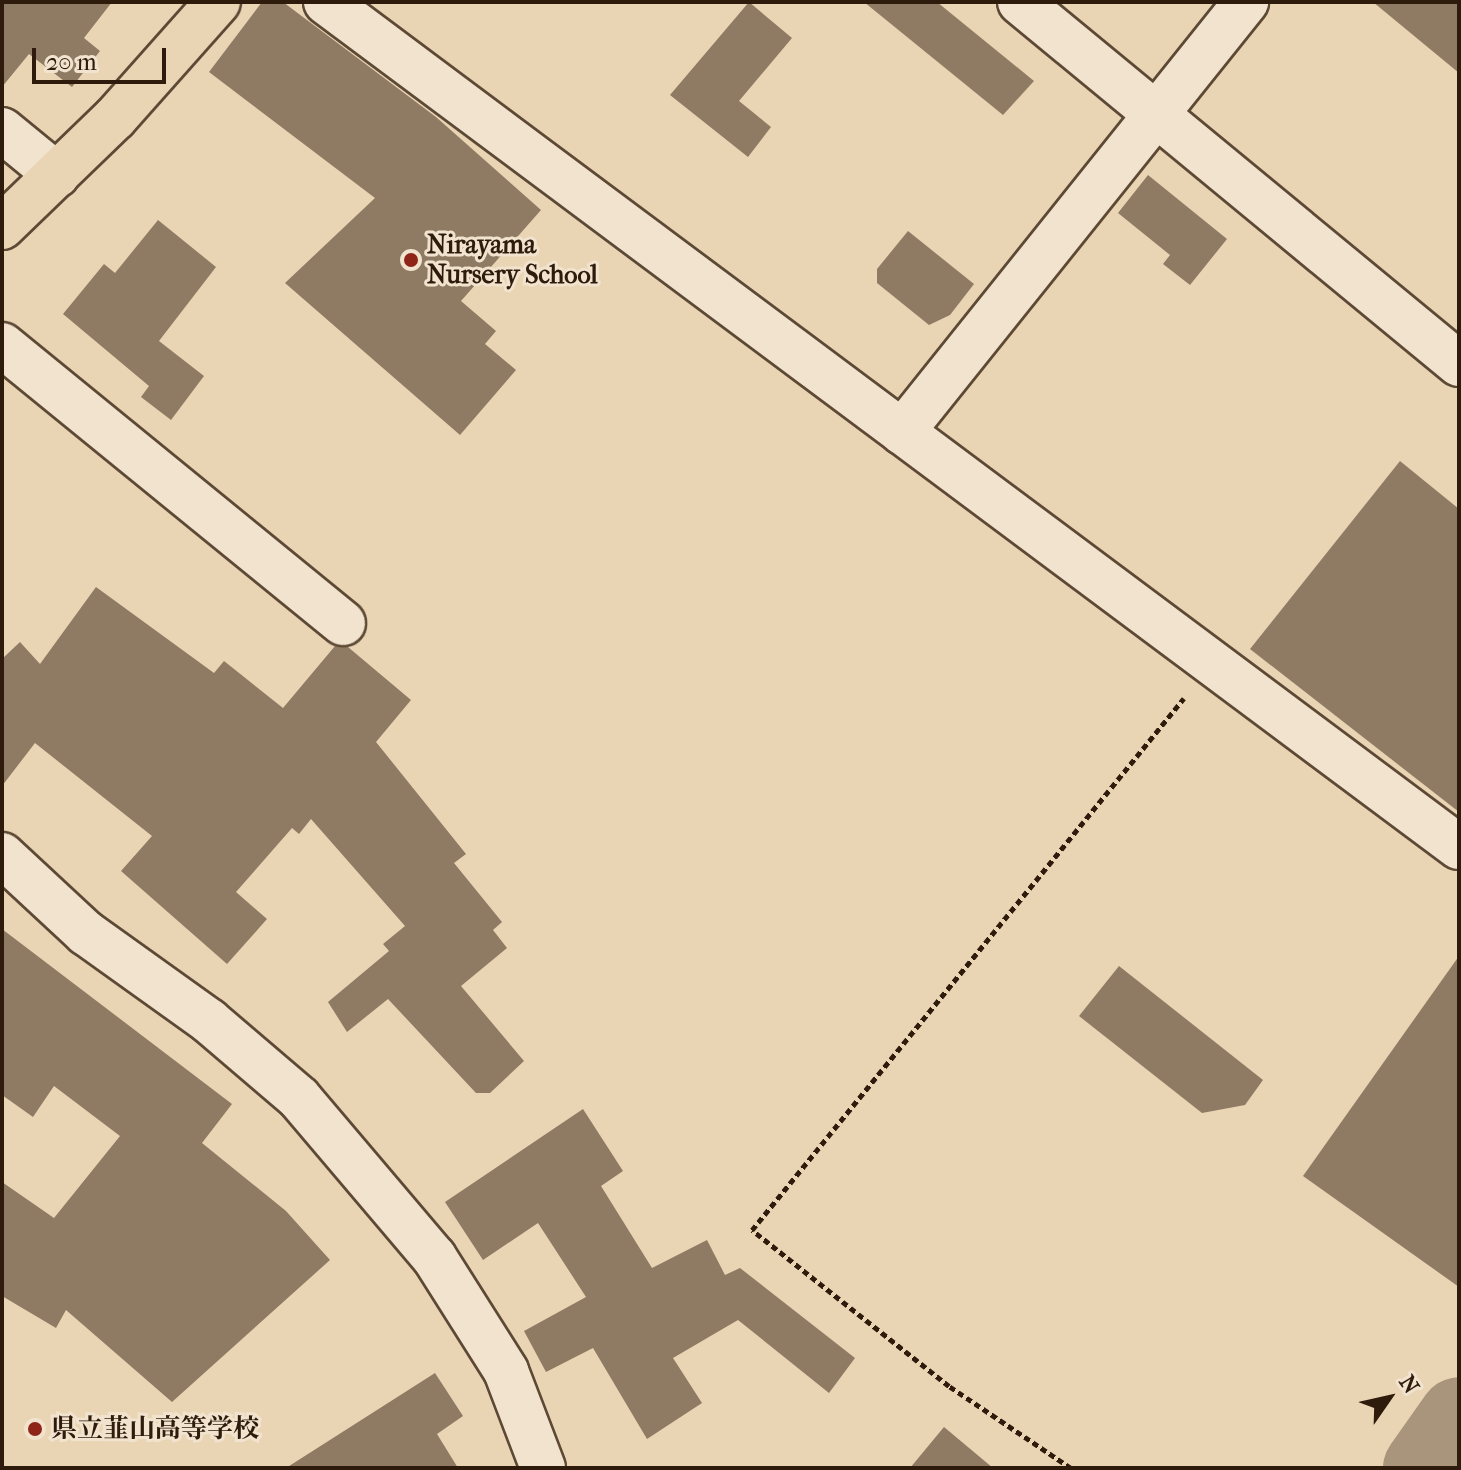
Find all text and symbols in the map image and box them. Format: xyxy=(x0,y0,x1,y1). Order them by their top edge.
scale bar xyxy=(36,32,170,82)
text: 20 m xyxy=(46,48,97,76)
place label: Nirayama Nursery School xyxy=(427,229,598,290)
marker: Nirayama Nursery School xyxy=(402,251,420,269)
north arrow xyxy=(1349,1358,1429,1438)
text: N xyxy=(1393,1370,1424,1399)
place label: 県立韮山高等学校 xyxy=(51,1413,259,1445)
marker: 県立韮山高等学校 xyxy=(26,1420,44,1438)

